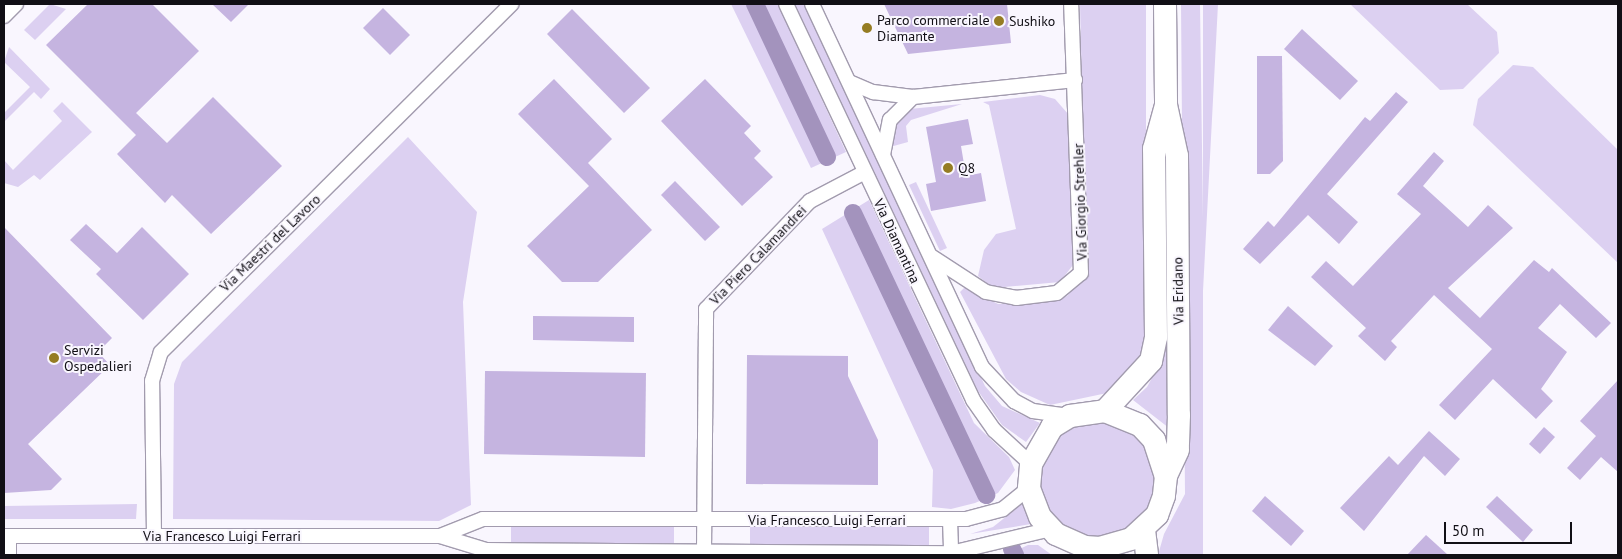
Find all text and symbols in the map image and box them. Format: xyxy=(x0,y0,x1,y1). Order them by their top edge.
place label: Parco commerciale Diamante xyxy=(877,12,990,44)
place label: Sushiko xyxy=(1009,13,1055,29)
marker: Sushiko xyxy=(993,15,1005,27)
marker: Parco commerciale Diamante xyxy=(861,22,873,34)
street label: Via Giorgio Strehler xyxy=(1070,143,1090,261)
place label: Q8 xyxy=(958,160,975,176)
marker: Q8 xyxy=(942,162,954,174)
street label: Via Maestri del Lavoro xyxy=(216,191,324,295)
street label: Via Diamantina xyxy=(870,196,924,286)
street label: Via Piero Calamandrei xyxy=(706,202,810,308)
street label: Via Eridano xyxy=(1169,257,1187,325)
place label: Servizi Ospedalieri xyxy=(64,342,132,374)
marker: Servizi Ospedalieri xyxy=(48,352,60,364)
street label: Via Francesco Luigi Ferrari xyxy=(748,512,906,528)
scale bar xyxy=(1447,512,1574,544)
text: 50 m xyxy=(1452,521,1485,540)
street label: Via Francesco Luigi Ferrari xyxy=(143,528,301,544)

